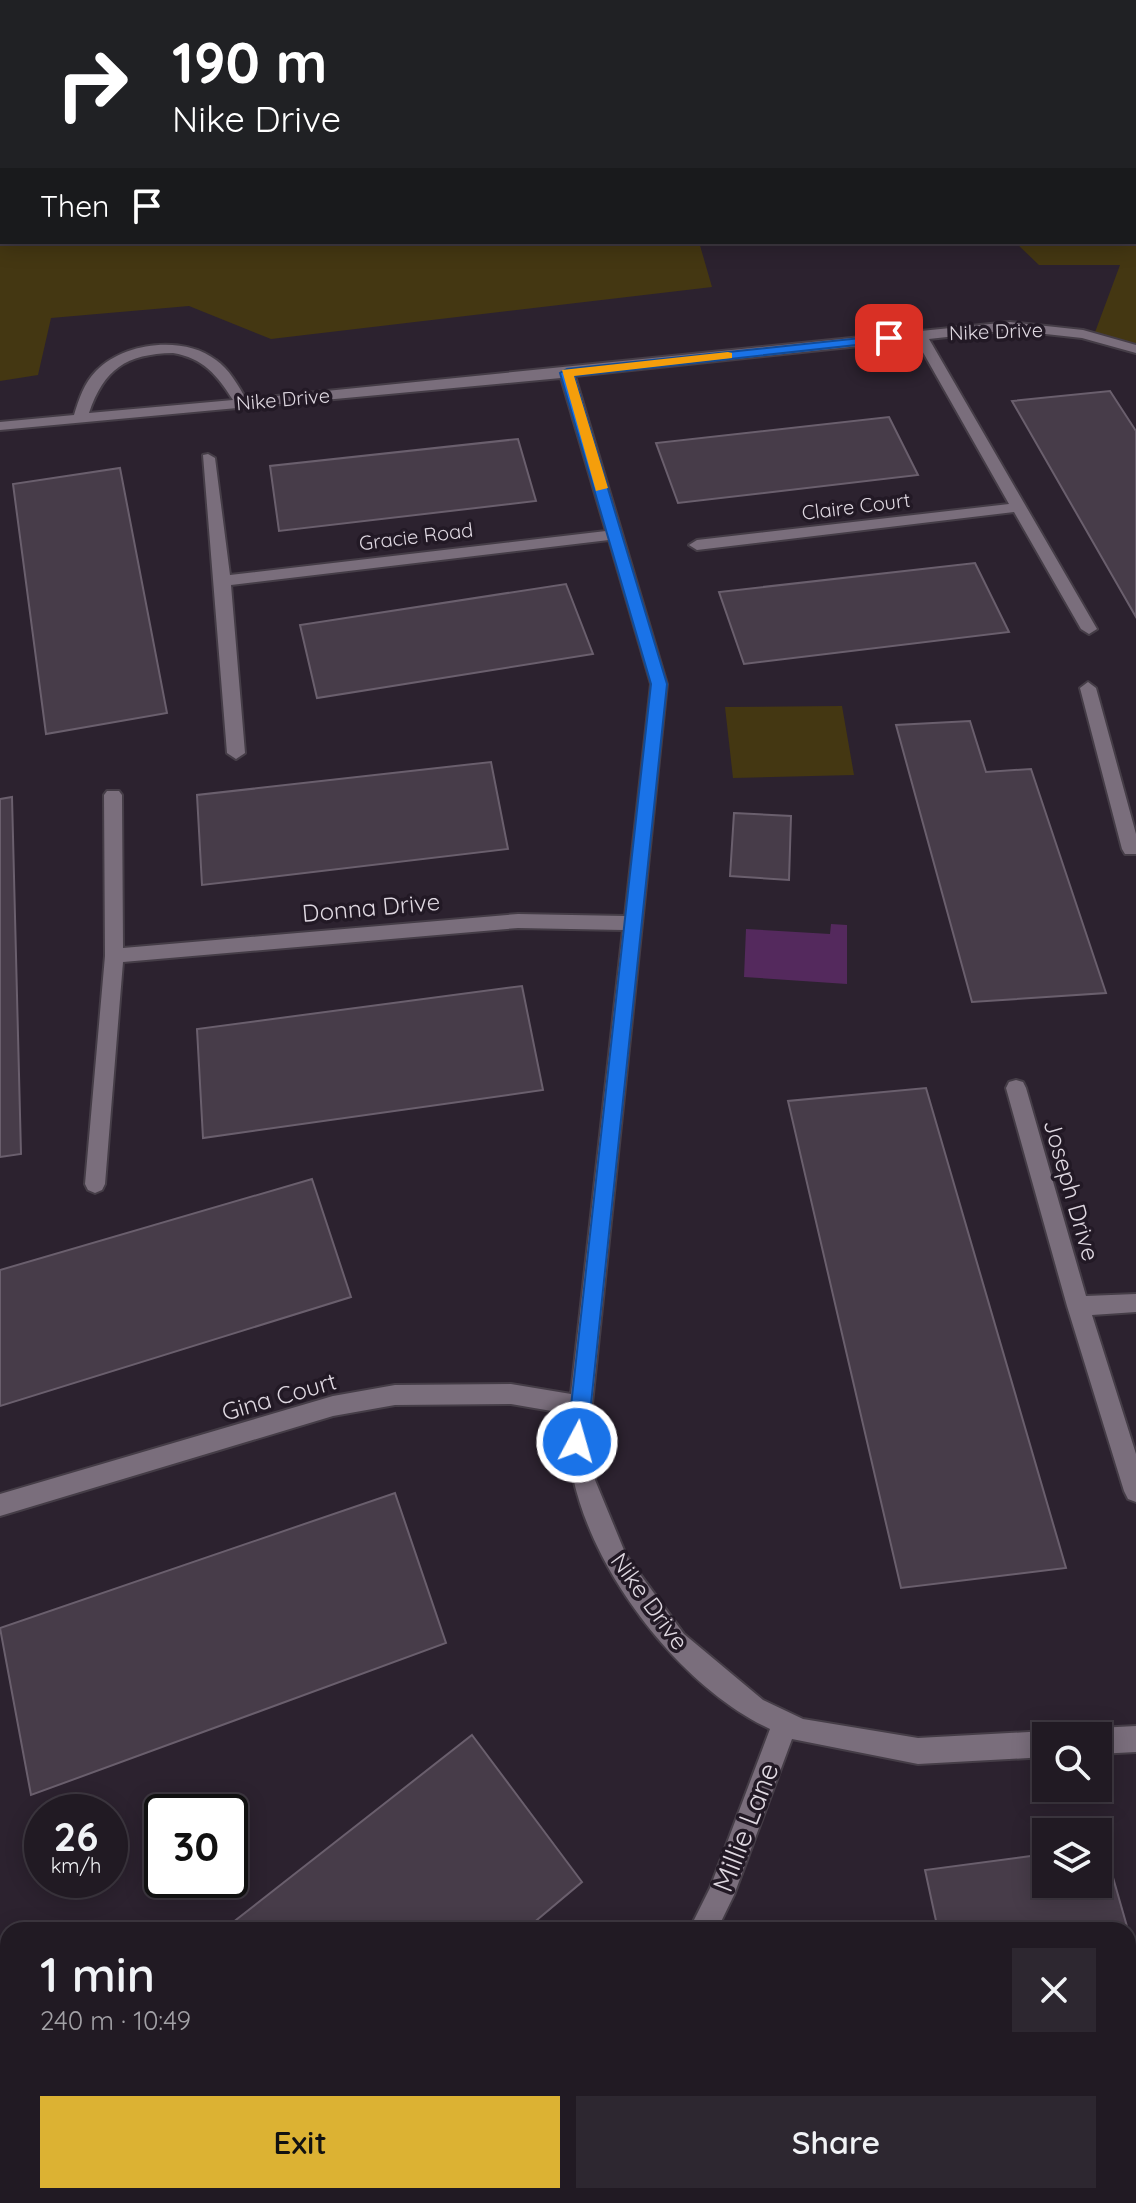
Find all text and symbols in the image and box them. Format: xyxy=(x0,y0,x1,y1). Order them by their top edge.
text: 190 m xyxy=(172,27,327,97)
icon: right xyxy=(40,32,144,136)
text: Nike Drive xyxy=(172,96,341,141)
icon: arrive xyxy=(125,184,169,228)
text: Then xyxy=(40,187,109,225)
pin xyxy=(855,304,923,372)
icon: arrive xyxy=(867,316,911,360)
street label: Nike Drive xyxy=(949,317,1043,345)
street label: Nike Drive xyxy=(235,382,331,416)
street label: Claire Court xyxy=(800,487,912,525)
street label: Gracie Road xyxy=(358,517,474,555)
street label: Donna Drive xyxy=(301,886,441,928)
street label: Joseph Drive xyxy=(1038,1116,1106,1264)
street label: Gina Court xyxy=(218,1365,340,1427)
position arrow xyxy=(535,1400,619,1484)
street label: Nike Drive xyxy=(605,1547,695,1655)
map controls xyxy=(1032,1722,1112,1898)
button: search xyxy=(1032,1722,1112,1802)
street label: Millie Lane xyxy=(704,1758,786,1896)
speed limit sign: 30 xyxy=(144,1794,248,1898)
text: 26 xyxy=(54,1811,98,1861)
button: layers xyxy=(1032,1818,1112,1898)
text: km/h xyxy=(51,1853,101,1878)
text: 1 min xyxy=(40,1944,155,2004)
button: close xyxy=(1012,1948,1096,2032)
text: 240 m · 10:49 xyxy=(40,2004,191,2037)
button: Exit xyxy=(40,2096,560,2188)
button: Share xyxy=(576,2096,1096,2188)

